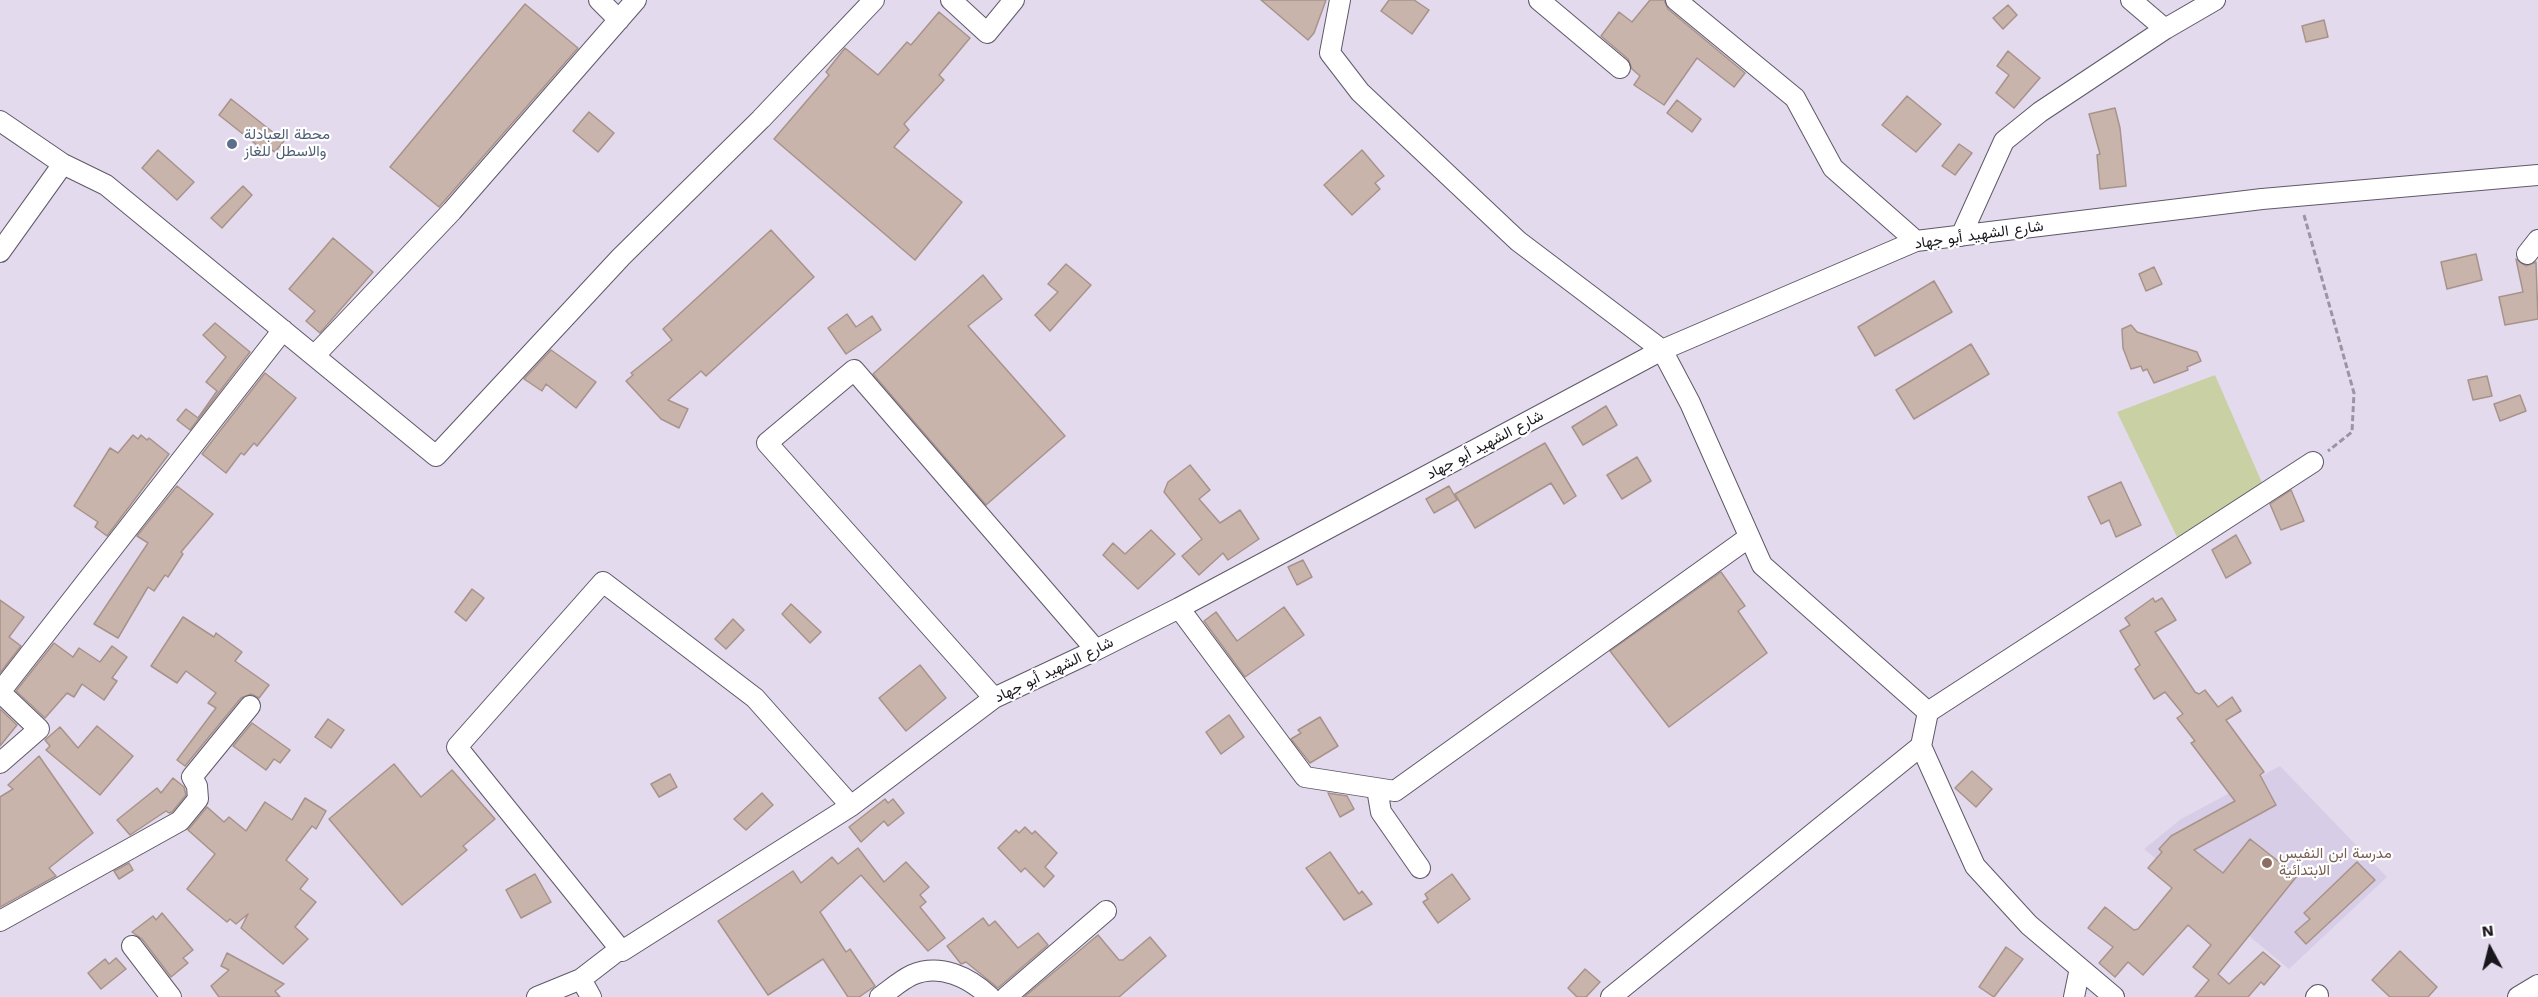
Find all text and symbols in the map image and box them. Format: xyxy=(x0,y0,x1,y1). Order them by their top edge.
place label: محطة العبادلة والاسطل للغاز xyxy=(244,126,330,161)
marker: محطة العبادلة والاسطل للغاز xyxy=(225,137,239,151)
street label: شارع الشهيد أبو جهاد xyxy=(1913,217,2045,253)
street label: شارع الشهيد أبو جهاد xyxy=(1423,407,1547,483)
street label: شارع الشهيد أبو جهاد xyxy=(992,633,1116,707)
place label: مدرسة ابن النفيس الابتدائية xyxy=(2279,845,2392,880)
marker: مدرسة ابن النفيس الابتدائية xyxy=(2260,856,2274,870)
north arrow xyxy=(2460,919,2520,979)
text: N xyxy=(2481,920,2495,941)

